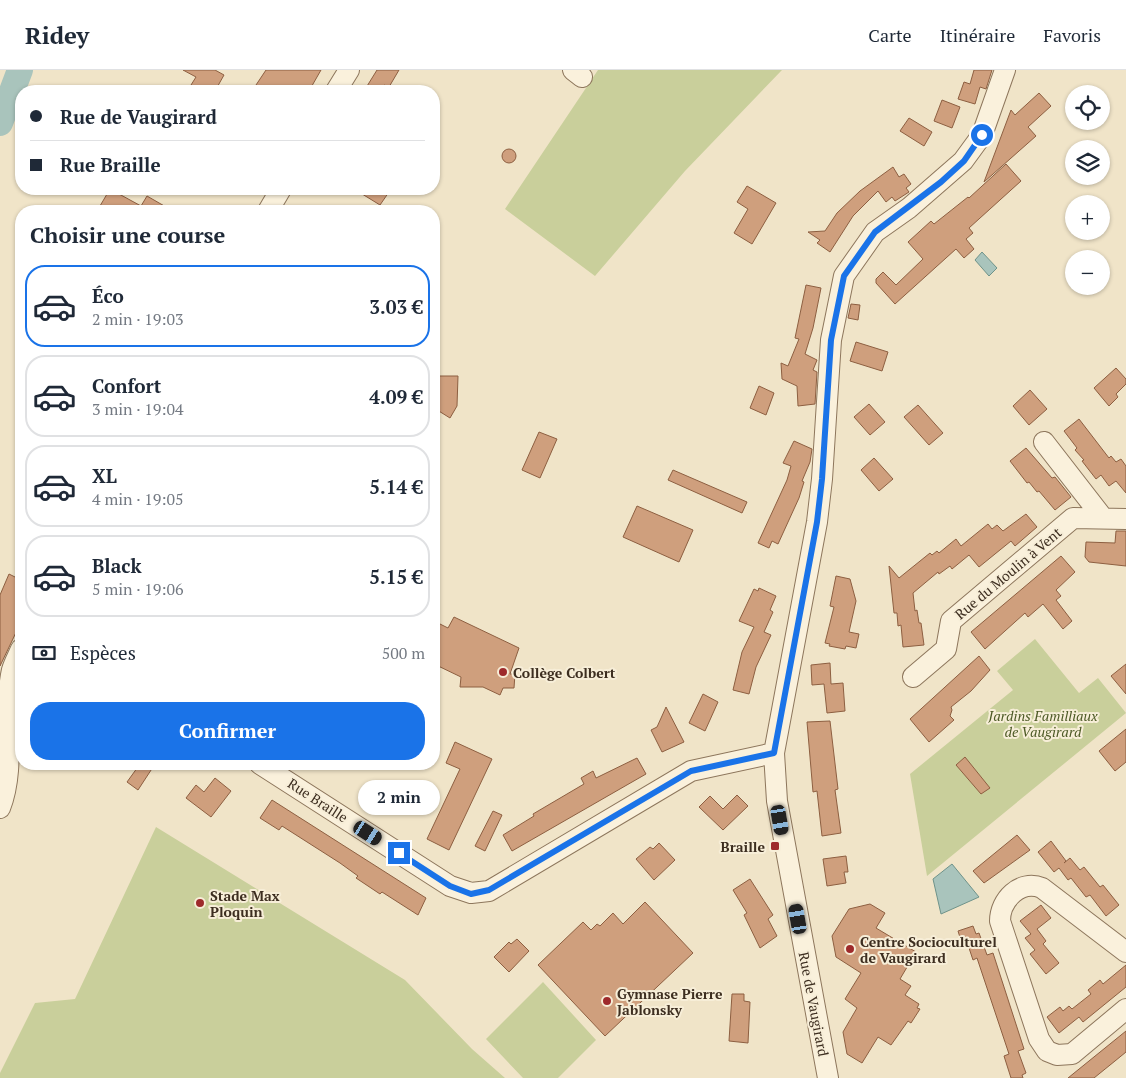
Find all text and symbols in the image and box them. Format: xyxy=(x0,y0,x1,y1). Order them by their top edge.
text: Ridey xyxy=(25,19,89,51)
text: Carte xyxy=(868,23,912,47)
text: Itinéraire xyxy=(940,23,1015,47)
text: Favoris xyxy=(1043,23,1101,47)
map controls xyxy=(1065,85,1110,295)
button: locate xyxy=(1065,85,1110,130)
text: Rue de Vaugirard xyxy=(60,104,217,129)
route start xyxy=(971,124,993,146)
button: layers xyxy=(1065,140,1110,185)
text: Rue Braille xyxy=(60,152,161,177)
button: + xyxy=(1065,195,1110,240)
text: Choisir une course xyxy=(30,220,225,249)
button: − xyxy=(1065,250,1110,295)
text: Éco xyxy=(92,283,124,308)
icon: car xyxy=(32,284,77,329)
text: 3.03 € xyxy=(369,294,423,319)
text: 2 min · 19:03 xyxy=(92,308,184,330)
text: Confort xyxy=(92,373,161,398)
icon: car xyxy=(32,374,77,419)
text: 4.09 € xyxy=(369,384,423,409)
text: 3 min · 19:04 xyxy=(92,398,184,420)
text: XL xyxy=(92,463,117,488)
icon: car xyxy=(32,464,77,509)
text: 5.14 € xyxy=(369,474,423,499)
text: 4 min · 19:05 xyxy=(92,488,184,510)
street label: Rue du Moulin à Vent xyxy=(951,522,1066,623)
text: Black xyxy=(92,553,142,578)
icon: car xyxy=(32,554,77,599)
text: 5.15 € xyxy=(369,564,423,589)
text: 5 min · 19:06 xyxy=(92,578,184,600)
icon: cash xyxy=(30,639,58,667)
text: Espèces xyxy=(70,640,136,665)
text: 500 m xyxy=(382,642,425,664)
place label: Collège Colbert xyxy=(513,663,616,682)
marker: Collège Colbert xyxy=(497,666,509,678)
button: Confirmer xyxy=(30,702,425,760)
park label: Jardins Familliaux de Vaugirard xyxy=(988,706,1098,741)
street label: Rue Braille xyxy=(284,773,352,827)
callout: 2 min xyxy=(358,780,440,816)
text: 2 min xyxy=(377,786,421,808)
car xyxy=(770,804,789,836)
car xyxy=(351,819,384,847)
place label: Braille xyxy=(721,837,765,856)
marker: Braille xyxy=(769,840,781,852)
route end xyxy=(388,842,410,864)
place label: Stade Max Ploquin xyxy=(210,886,280,921)
marker: Stade Max Ploquin xyxy=(194,897,206,909)
car xyxy=(788,903,807,935)
place label: Centre Socioculturel de Vaugirard xyxy=(860,932,997,967)
marker: Centre Socioculturel de Vaugirard xyxy=(844,943,856,955)
street label: Rue de Vaugirard xyxy=(795,950,833,1058)
place label: Gymnase Pierre Jablonsky xyxy=(617,984,723,1019)
marker: Gymnase Pierre Jablonsky xyxy=(601,995,613,1007)

